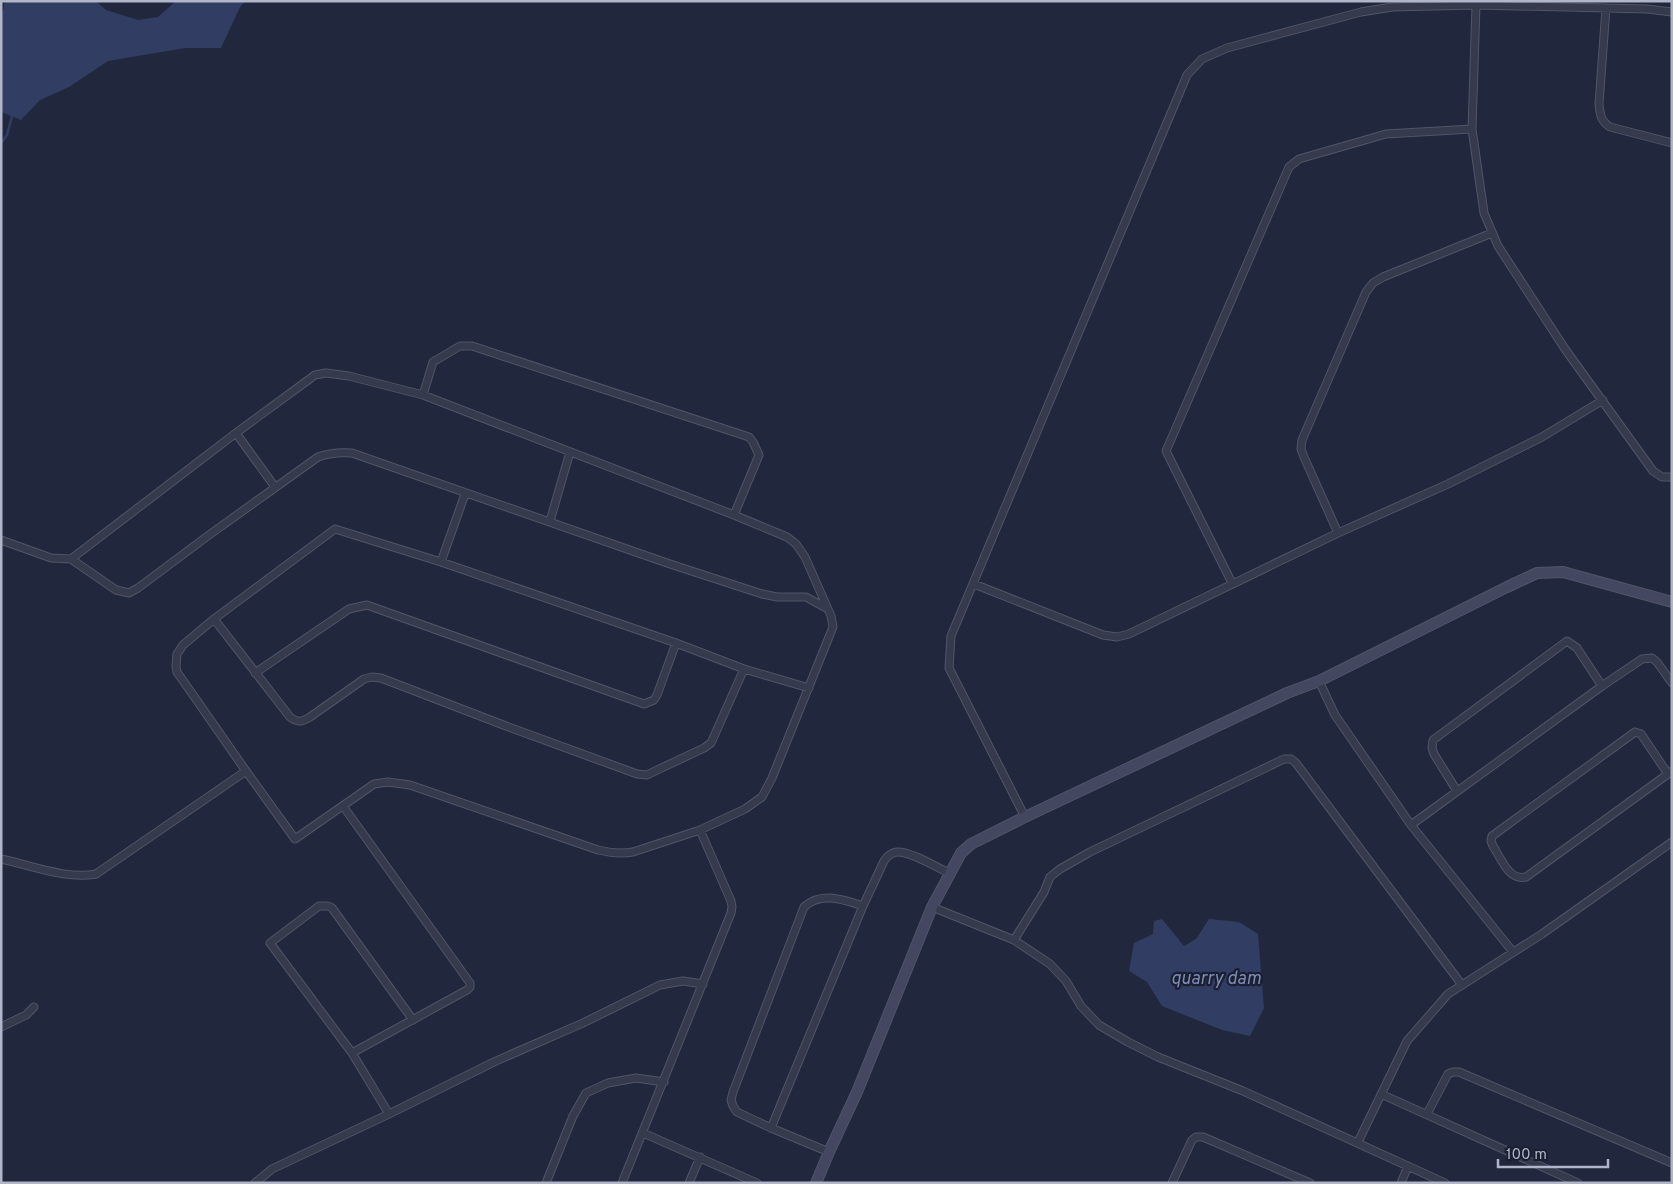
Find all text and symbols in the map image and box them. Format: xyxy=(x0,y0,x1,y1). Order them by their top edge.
water label: quarry dam xyxy=(1171,968,1261,991)
scale bar xyxy=(1498,1136,1608,1168)
text: 100 m xyxy=(1506,1146,1547,1165)

